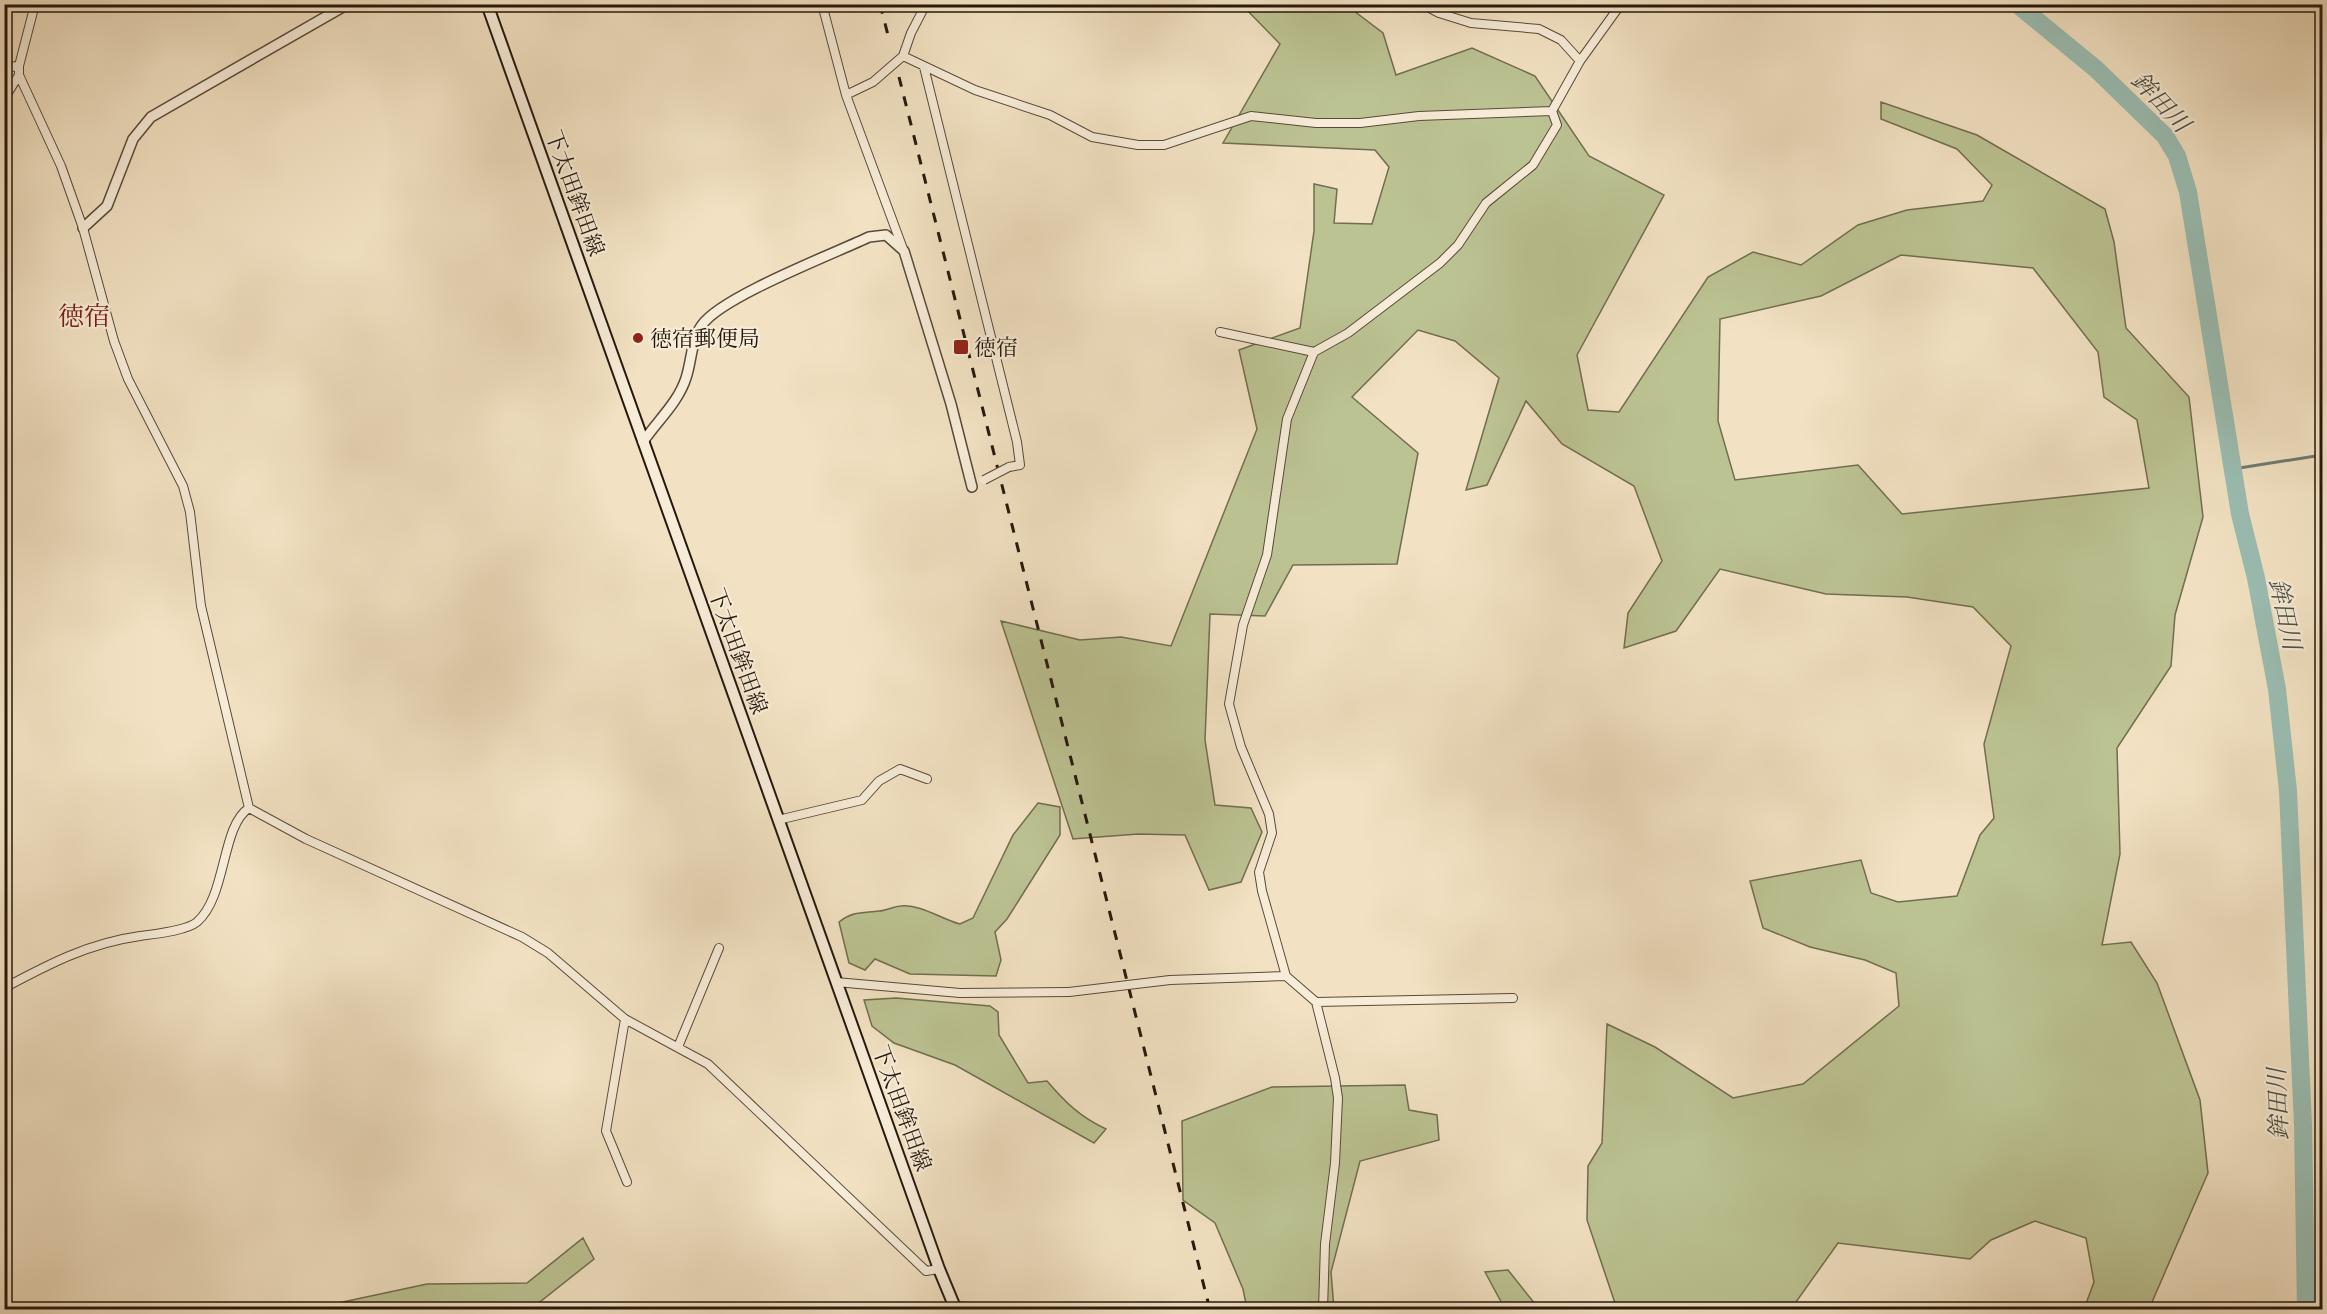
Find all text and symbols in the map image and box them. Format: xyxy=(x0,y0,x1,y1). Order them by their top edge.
water label: 鉾田川 xyxy=(2125,65,2199,141)
street label: 下太田鉾田線 xyxy=(540,126,610,260)
district label: 徳宿 xyxy=(58,300,110,332)
place label: 徳宿郵便局 xyxy=(650,325,760,352)
marker: 徳宿郵便局 xyxy=(631,331,645,345)
place label: 徳宿 xyxy=(974,334,1018,361)
marker: 徳宿 xyxy=(952,338,970,356)
water label: 鉾田川 xyxy=(2263,576,2308,655)
street label: 下太田鉾田線 xyxy=(703,584,773,718)
street label: 下太田鉾田線 xyxy=(867,1041,937,1175)
water label: 鉾田川 xyxy=(2262,1065,2294,1141)

